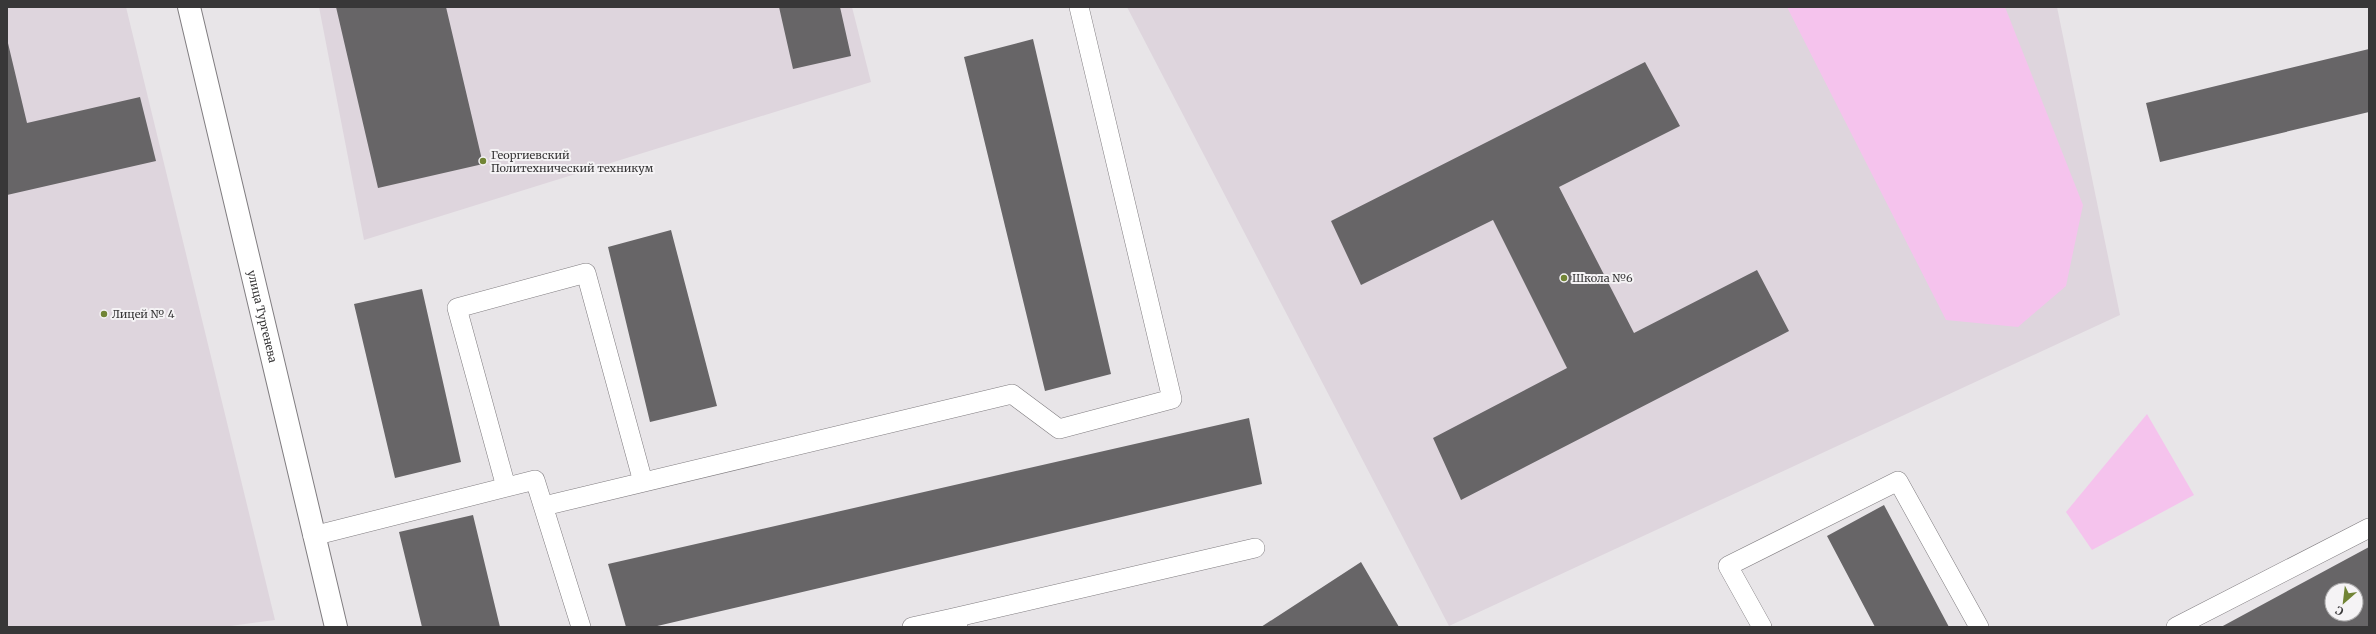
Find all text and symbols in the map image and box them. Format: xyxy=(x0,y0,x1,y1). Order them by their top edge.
place label: Георгиевский Политехнический техникум xyxy=(491,148,654,175)
marker: Георгиевский Политехнический техникум xyxy=(478,156,488,166)
street label: улица Тургенева xyxy=(245,269,280,364)
place label: Школа №6 xyxy=(1572,271,1633,285)
marker: Школа №6 xyxy=(1559,273,1569,283)
place label: Лицей № 4 xyxy=(112,307,175,321)
marker: Лицей № 4 xyxy=(99,309,109,319)
north arrow xyxy=(2324,582,2364,622)
text: С xyxy=(2333,603,2346,619)

